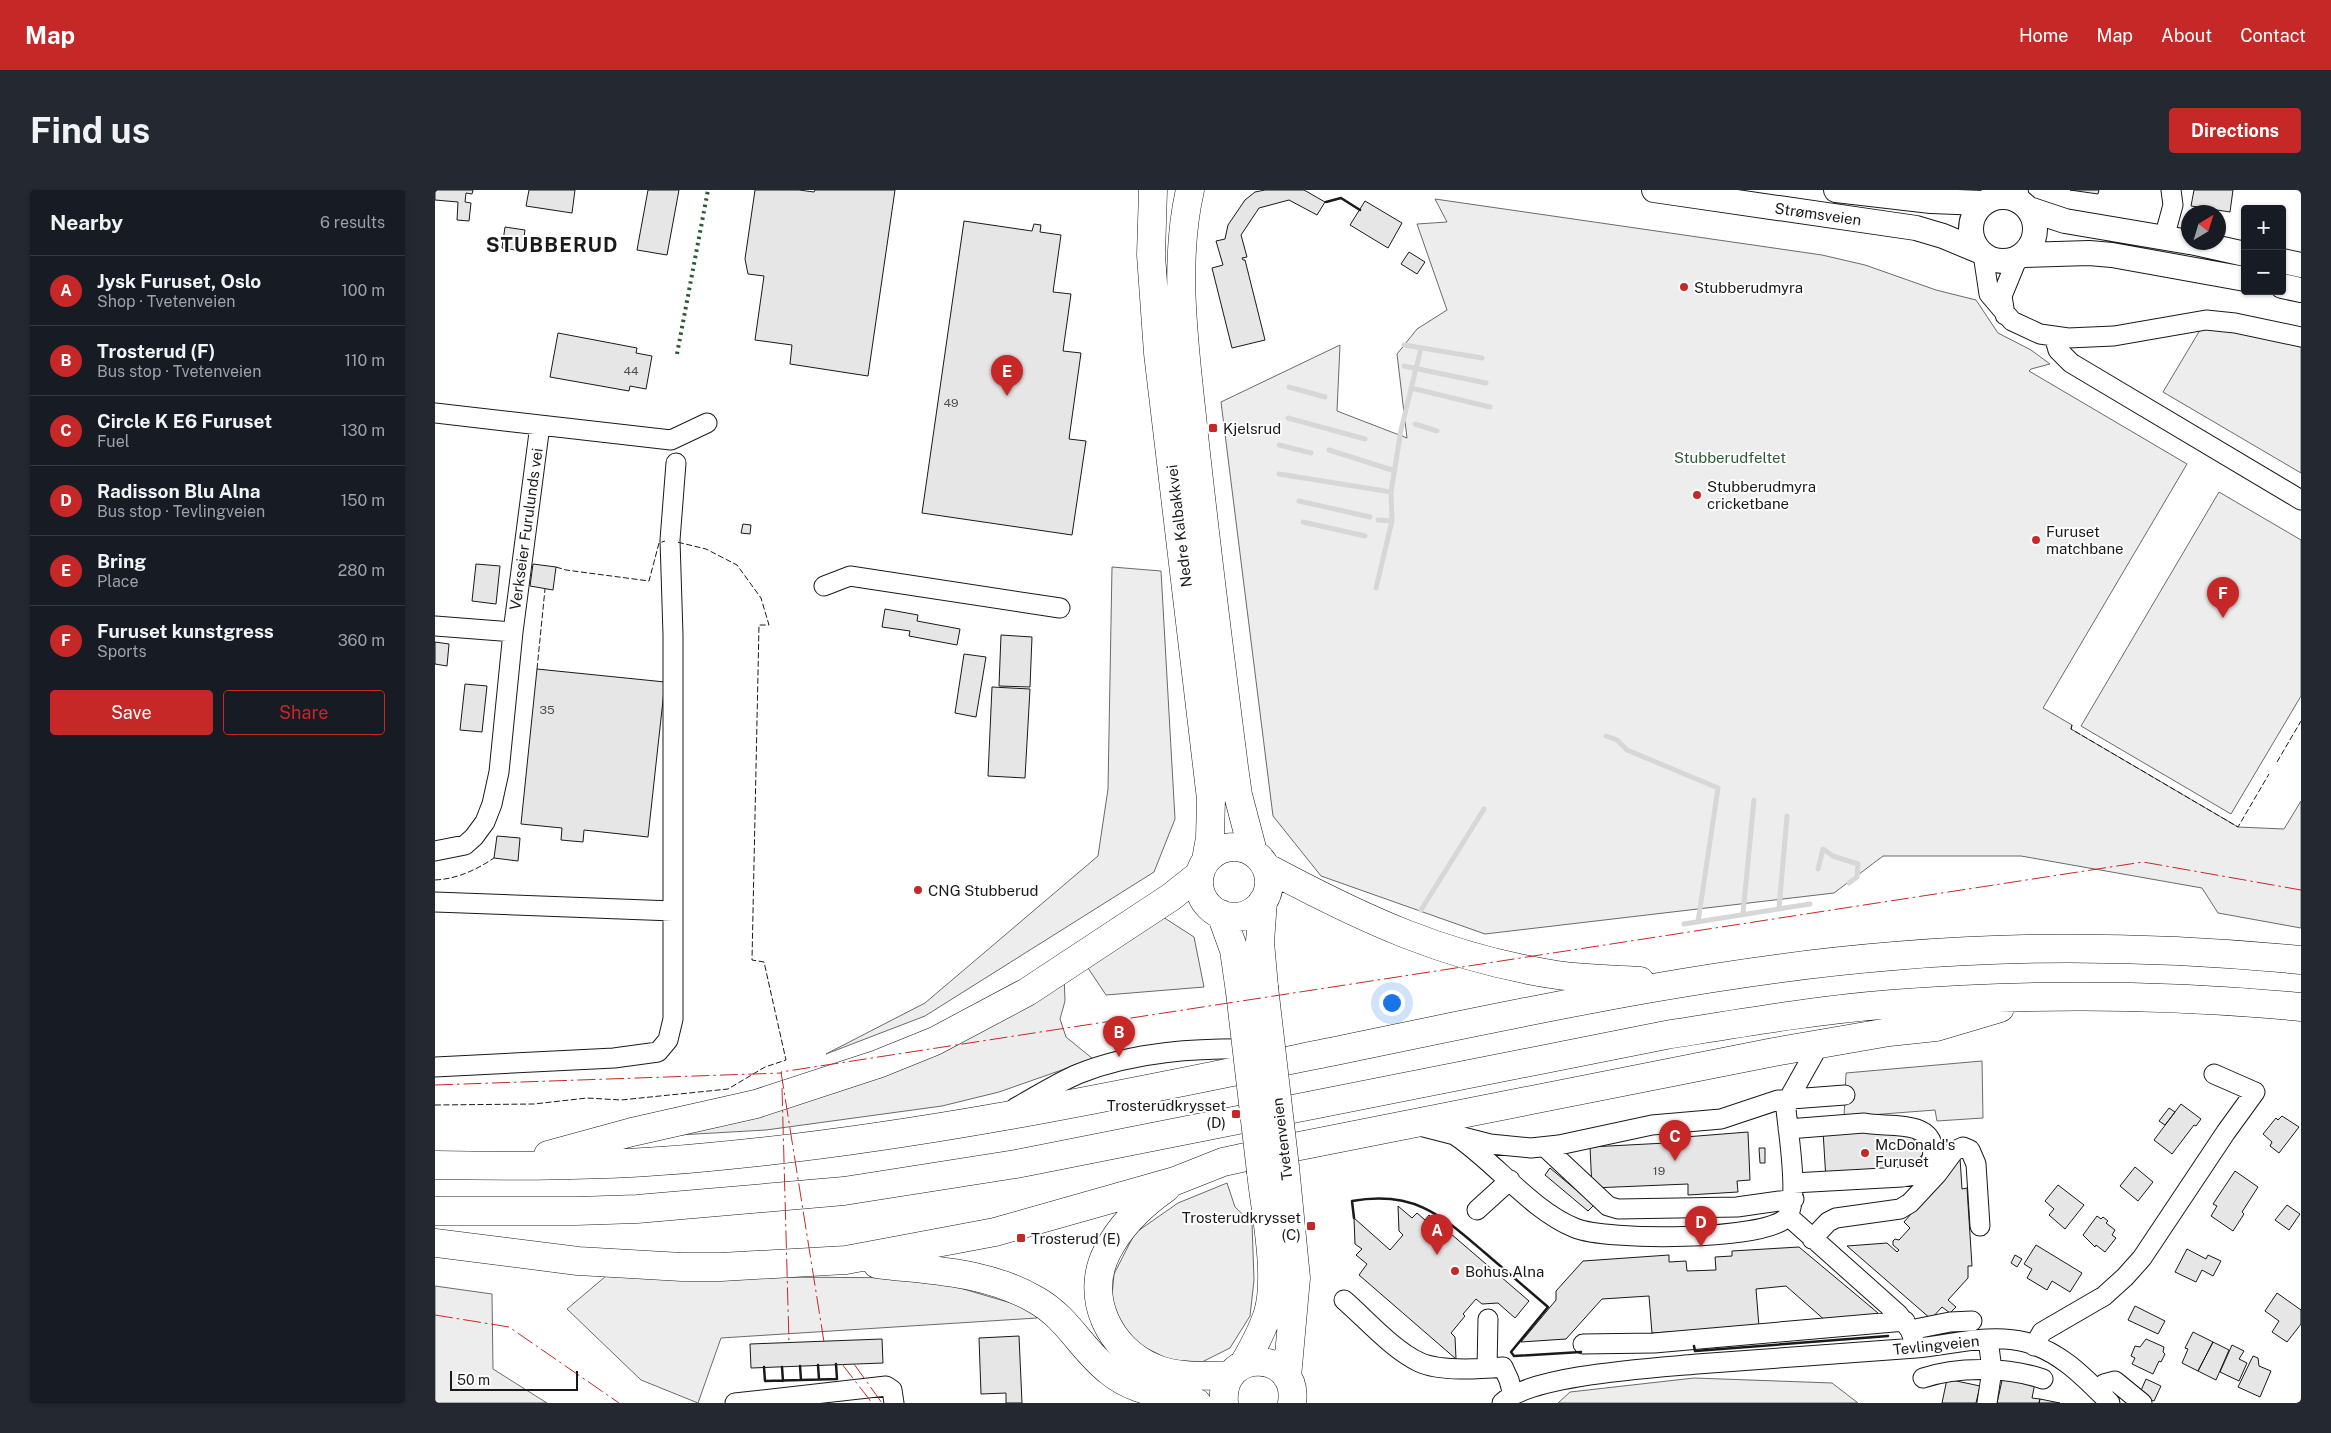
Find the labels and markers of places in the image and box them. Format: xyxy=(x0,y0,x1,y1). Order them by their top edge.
place label: Stubberudmyra xyxy=(1694,279,1803,296)
marker: Stubberudmyra xyxy=(1678,281,1690,293)
pin: E xyxy=(991,355,1023,396)
place label: Kjelsrud xyxy=(1223,420,1281,437)
marker: Kjelsrud xyxy=(1207,422,1219,434)
place label: Stubberudmyra cricketbane xyxy=(1707,478,1816,512)
marker: Stubberudmyra cricketbane xyxy=(1691,489,1703,501)
place label: Furuset matchbane xyxy=(2046,523,2124,557)
marker: Furuset matchbane xyxy=(2030,534,2042,546)
pin: F xyxy=(2207,577,2239,618)
place label: CNG Stubberud xyxy=(928,882,1039,899)
marker: CNG Stubberud xyxy=(912,884,924,896)
pin: B xyxy=(1103,1016,1135,1057)
place label: Trosterudkrysset (D) xyxy=(1107,1097,1226,1131)
marker: Trosterudkrysset (D) xyxy=(1230,1108,1242,1120)
pin: C xyxy=(1659,1120,1691,1161)
place label: McDonald's Furuset xyxy=(1875,1136,1955,1170)
marker: McDonald's Furuset xyxy=(1859,1147,1871,1159)
pin: D xyxy=(1685,1206,1717,1247)
place label: Trosterudkrysset (C) xyxy=(1182,1209,1301,1243)
pin: A xyxy=(1421,1214,1453,1255)
marker: Trosterudkrysset (C) xyxy=(1305,1220,1317,1232)
place label: Trosterud (E) xyxy=(1031,1230,1121,1247)
marker: Trosterud (E) xyxy=(1015,1232,1027,1244)
place label: Bohus Alna xyxy=(1465,1263,1544,1280)
marker: Bohus Alna xyxy=(1449,1265,1461,1277)

